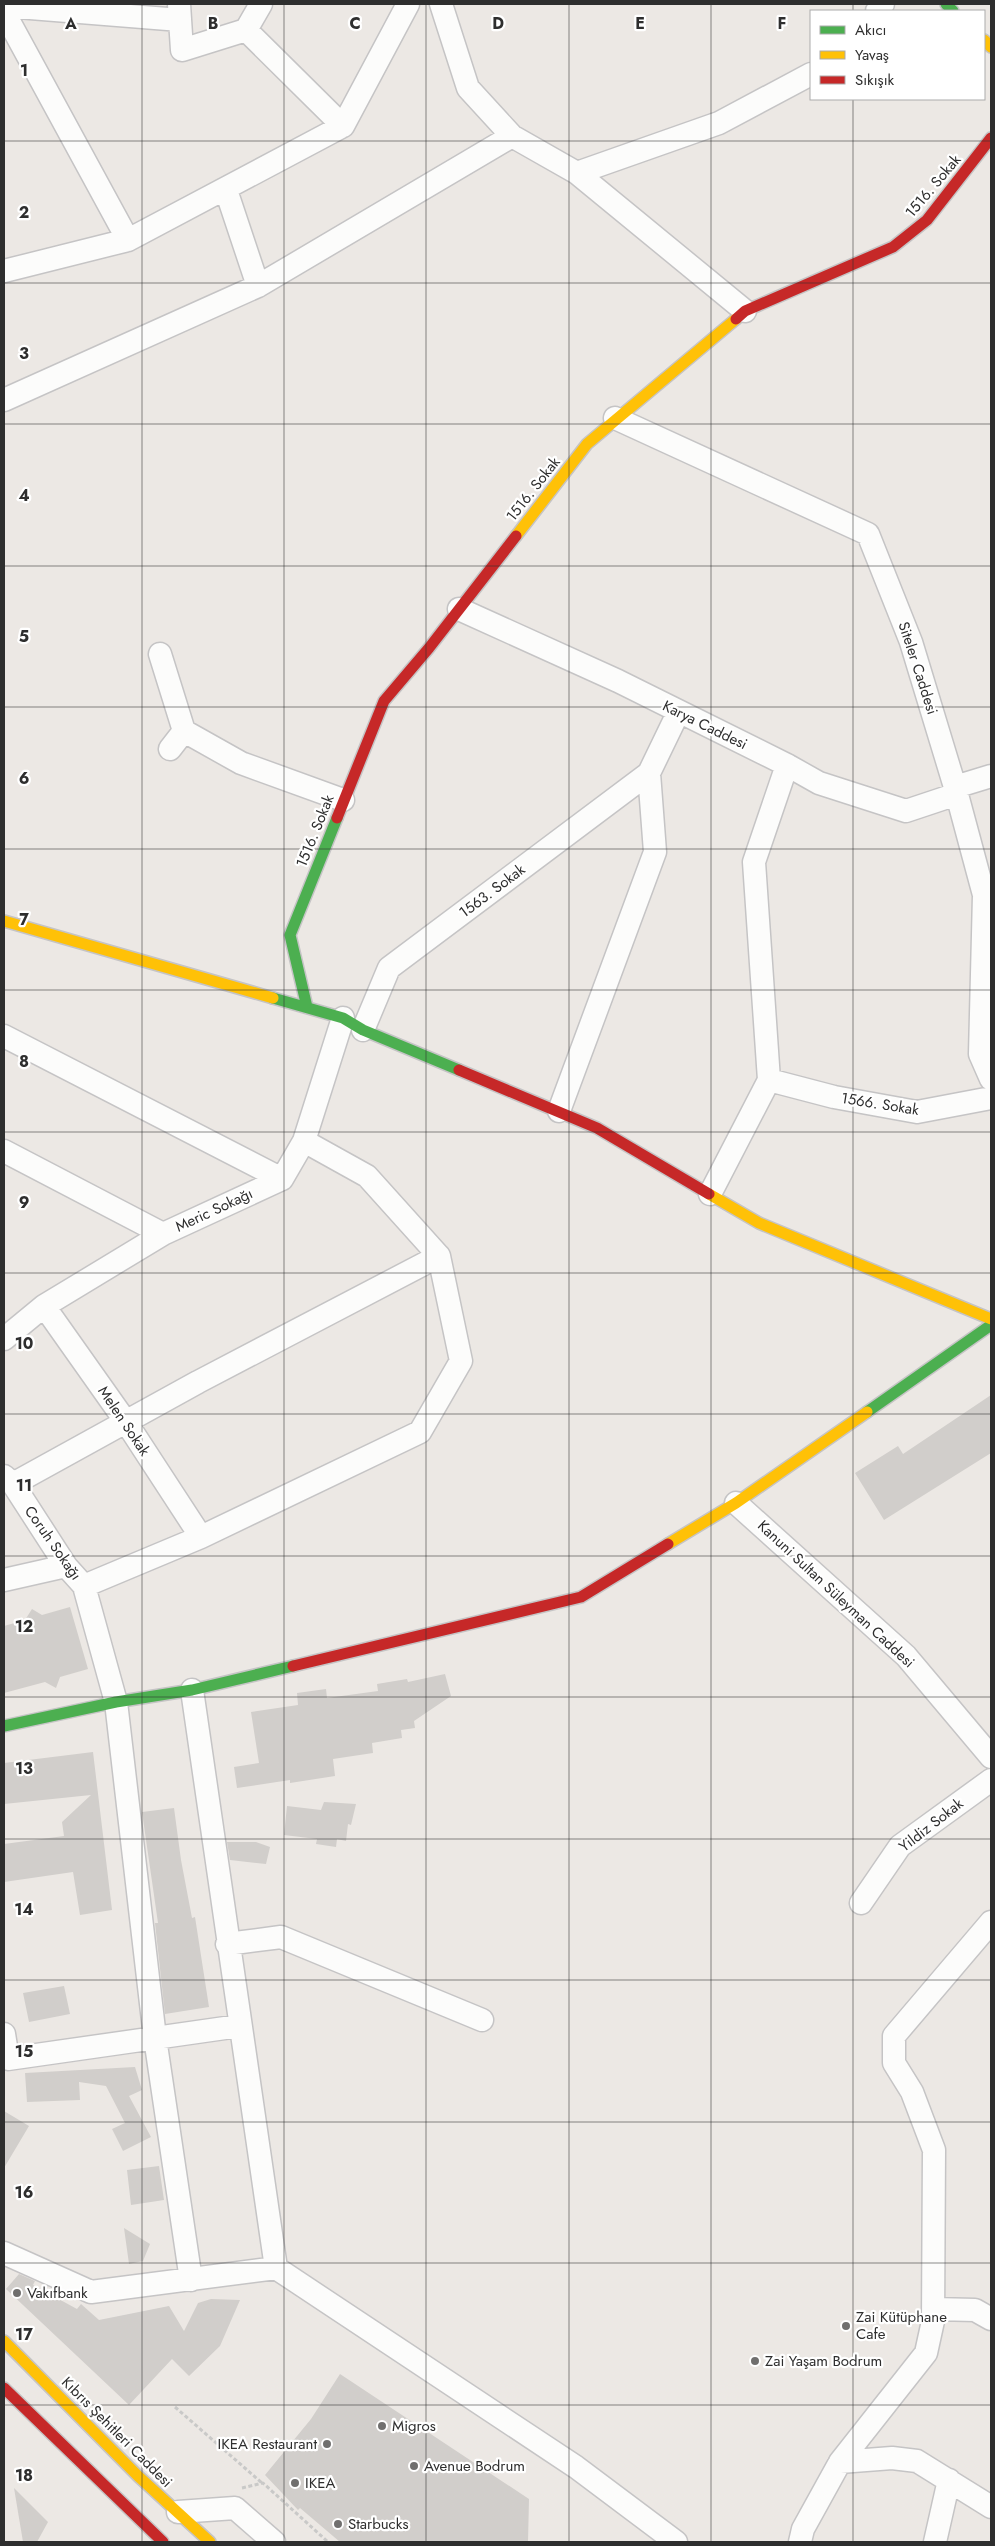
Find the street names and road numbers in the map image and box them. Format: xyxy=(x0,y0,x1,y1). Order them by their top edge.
street label: 1516. Sokak xyxy=(900,149,966,222)
street label: 1516. Sokak xyxy=(501,452,565,526)
street label: Siteler Caddesi xyxy=(893,619,943,717)
street label: Karya Caddesi xyxy=(659,695,751,755)
street label: 1516. Sokak xyxy=(290,791,340,871)
street label: 1563. Sokak xyxy=(454,859,530,923)
street label: 1566. Sokak xyxy=(840,1087,921,1121)
street label: Meric Sokağı xyxy=(172,1182,256,1238)
street label: Melen Sokak xyxy=(92,1382,156,1461)
street label: Coruh Sokağı xyxy=(19,1501,87,1585)
street label: Kanuni Sultan Süleyman Caddesi xyxy=(753,1515,919,1673)
street label: Yildiz Sokak xyxy=(894,1793,968,1857)
street label: Kıbrıs Şehitleri Caddesi xyxy=(57,2372,177,2492)

